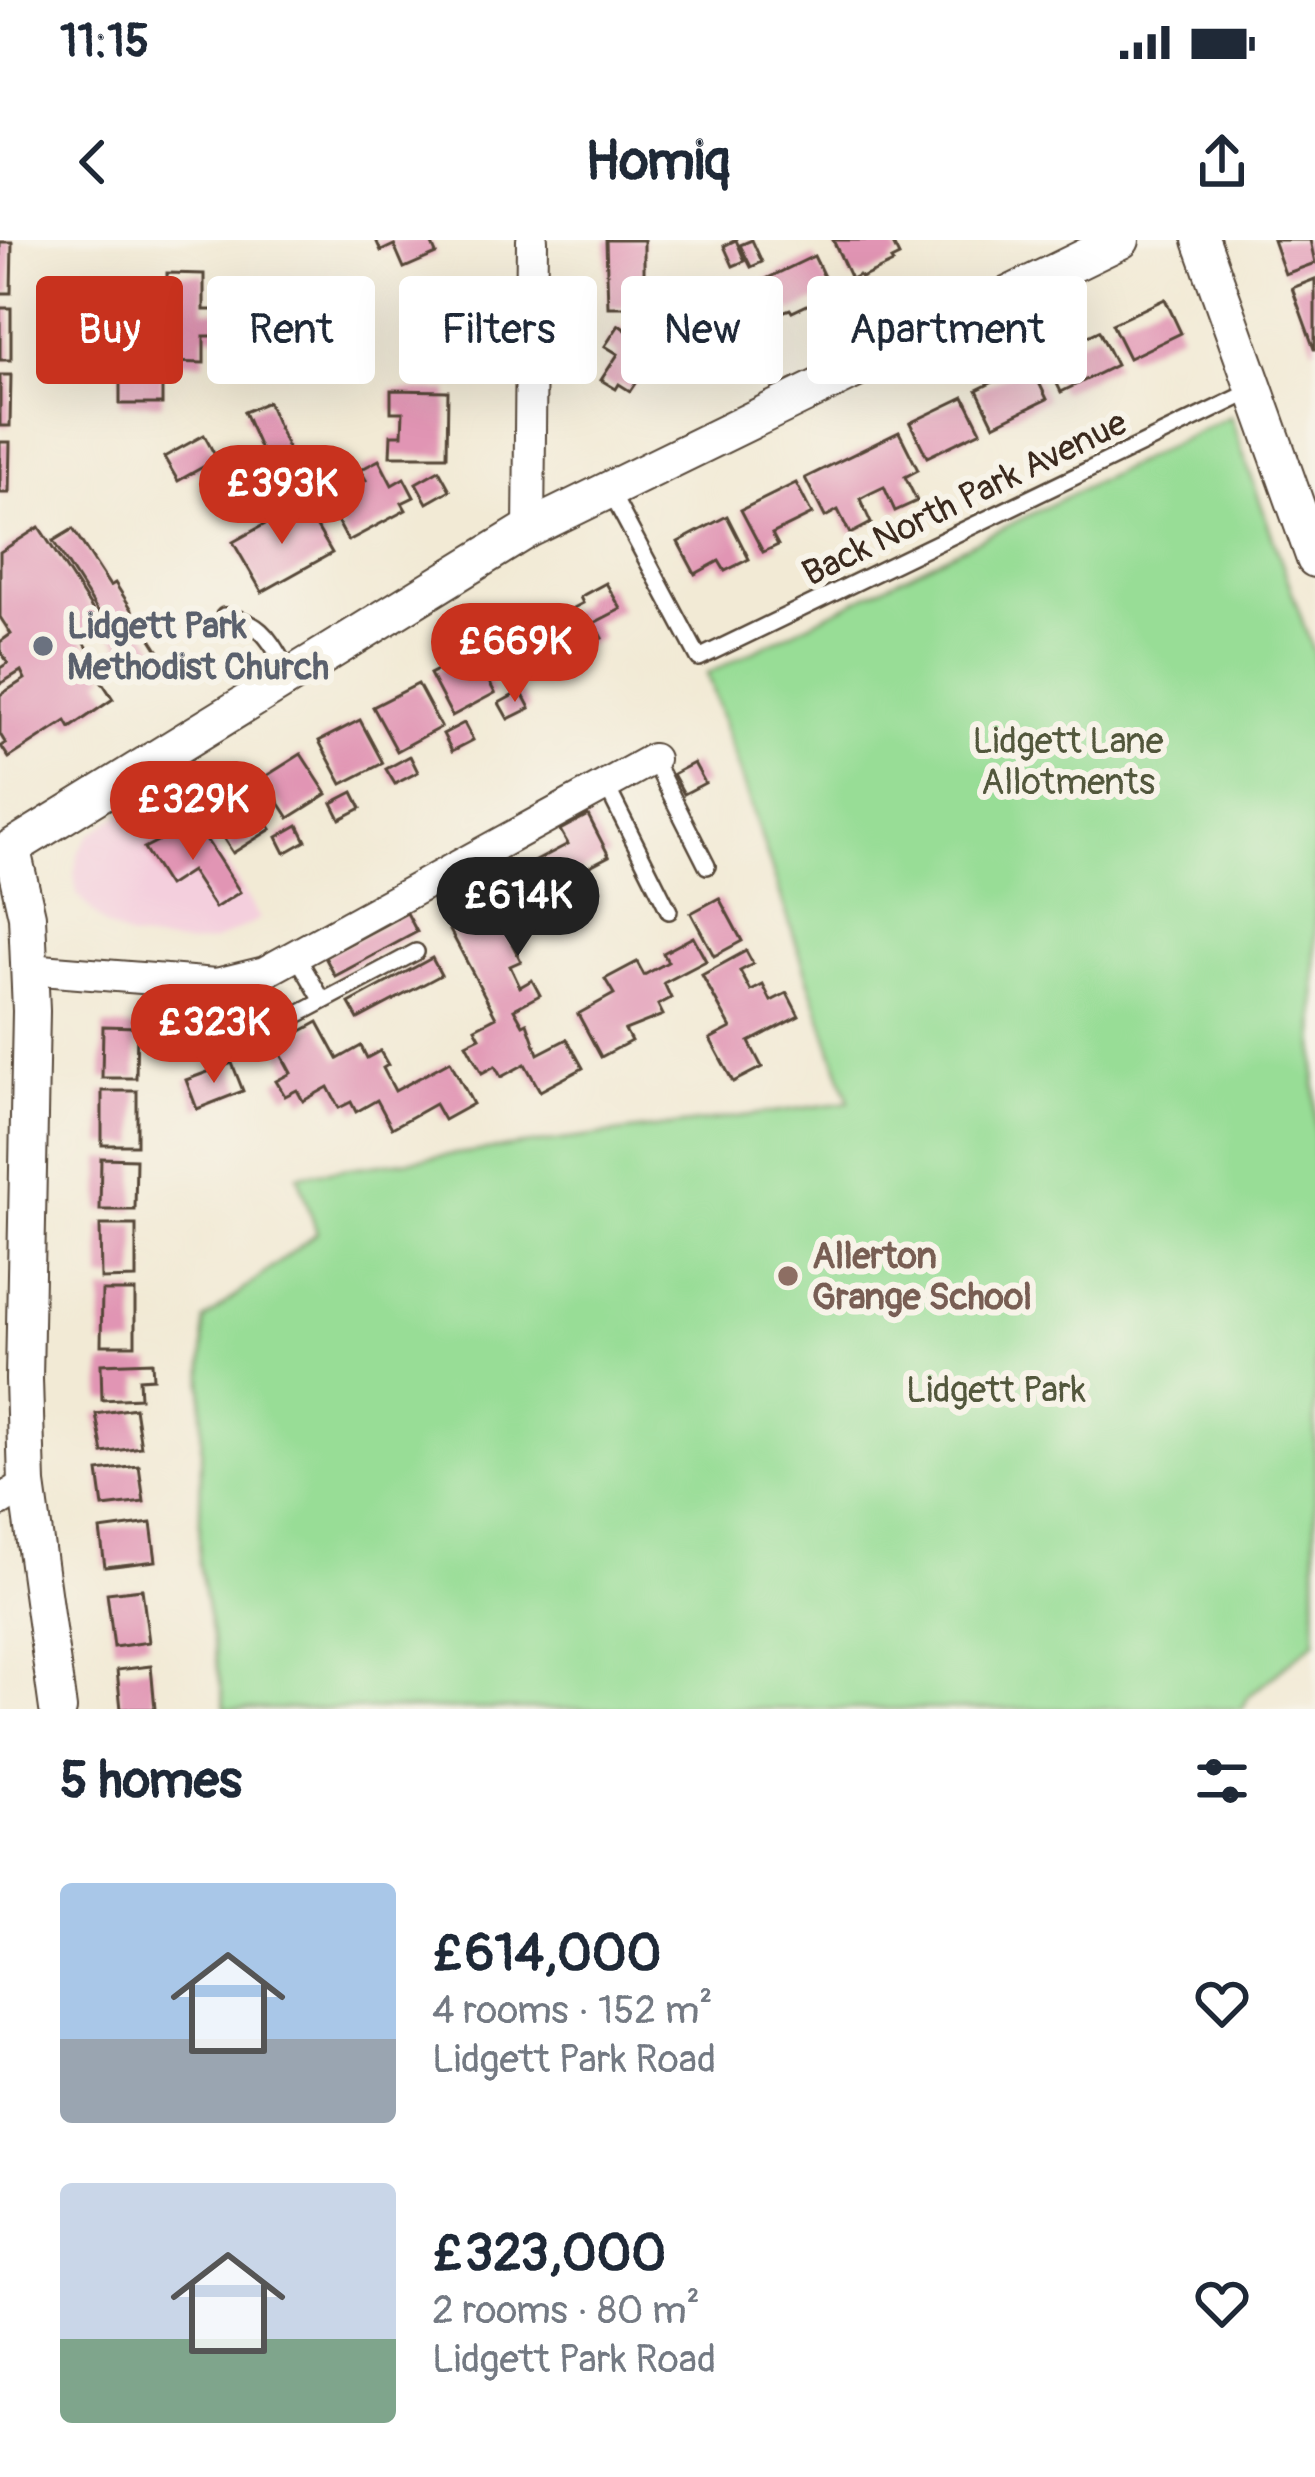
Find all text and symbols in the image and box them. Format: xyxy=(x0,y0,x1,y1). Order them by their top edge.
text: 11:15 xyxy=(60,14,149,70)
text: Homiq xyxy=(585,128,730,196)
icon: back xyxy=(60,129,126,195)
icon: share xyxy=(1189,129,1255,195)
chip: Buy xyxy=(36,276,183,384)
chip: Rent xyxy=(207,276,375,384)
chip: Filters xyxy=(399,276,597,384)
chip: New xyxy=(621,276,783,384)
chip: Apartment xyxy=(807,276,1087,384)
street label: Back North Park Avenue xyxy=(795,400,1134,596)
pin: £393K xyxy=(198,445,366,547)
text: £393K xyxy=(226,459,338,508)
pin: £669K xyxy=(431,603,599,705)
place label: Lidgett Park Methodist Church xyxy=(67,604,329,690)
text: £669K xyxy=(458,617,572,666)
marker: Lidgett Park Methodist Church xyxy=(30,633,56,659)
park label: Lidgett Lane Allotments xyxy=(973,719,1164,805)
pin: £329K xyxy=(109,761,277,863)
text: £329K xyxy=(137,775,249,824)
pin: £614K xyxy=(434,857,602,959)
text: £614K xyxy=(463,871,573,920)
pin: £323K xyxy=(130,984,298,1086)
text: £323K xyxy=(158,998,270,1047)
place label: Allerton Grange School xyxy=(812,1234,1032,1320)
marker: Allerton Grange School xyxy=(775,1263,801,1289)
park label: Lidgett Park xyxy=(906,1368,1086,1413)
icon: filters xyxy=(1189,1748,1255,1814)
text: 5 homes xyxy=(60,1749,242,1813)
text: £614,000 xyxy=(432,1922,661,1986)
icon: home xyxy=(156,1931,300,2075)
icon: heart xyxy=(1189,1970,1255,2036)
text: 4 rooms · 152 m² xyxy=(432,1986,713,2035)
text: Lidgett Park Road xyxy=(432,2035,716,2084)
text: £323,000 xyxy=(432,2222,666,2286)
icon: home xyxy=(156,2231,300,2375)
icon: heart xyxy=(1189,2270,1255,2336)
text: 2 rooms · 80 m² xyxy=(432,2286,700,2335)
text: Lidgett Park Road xyxy=(432,2335,716,2384)

